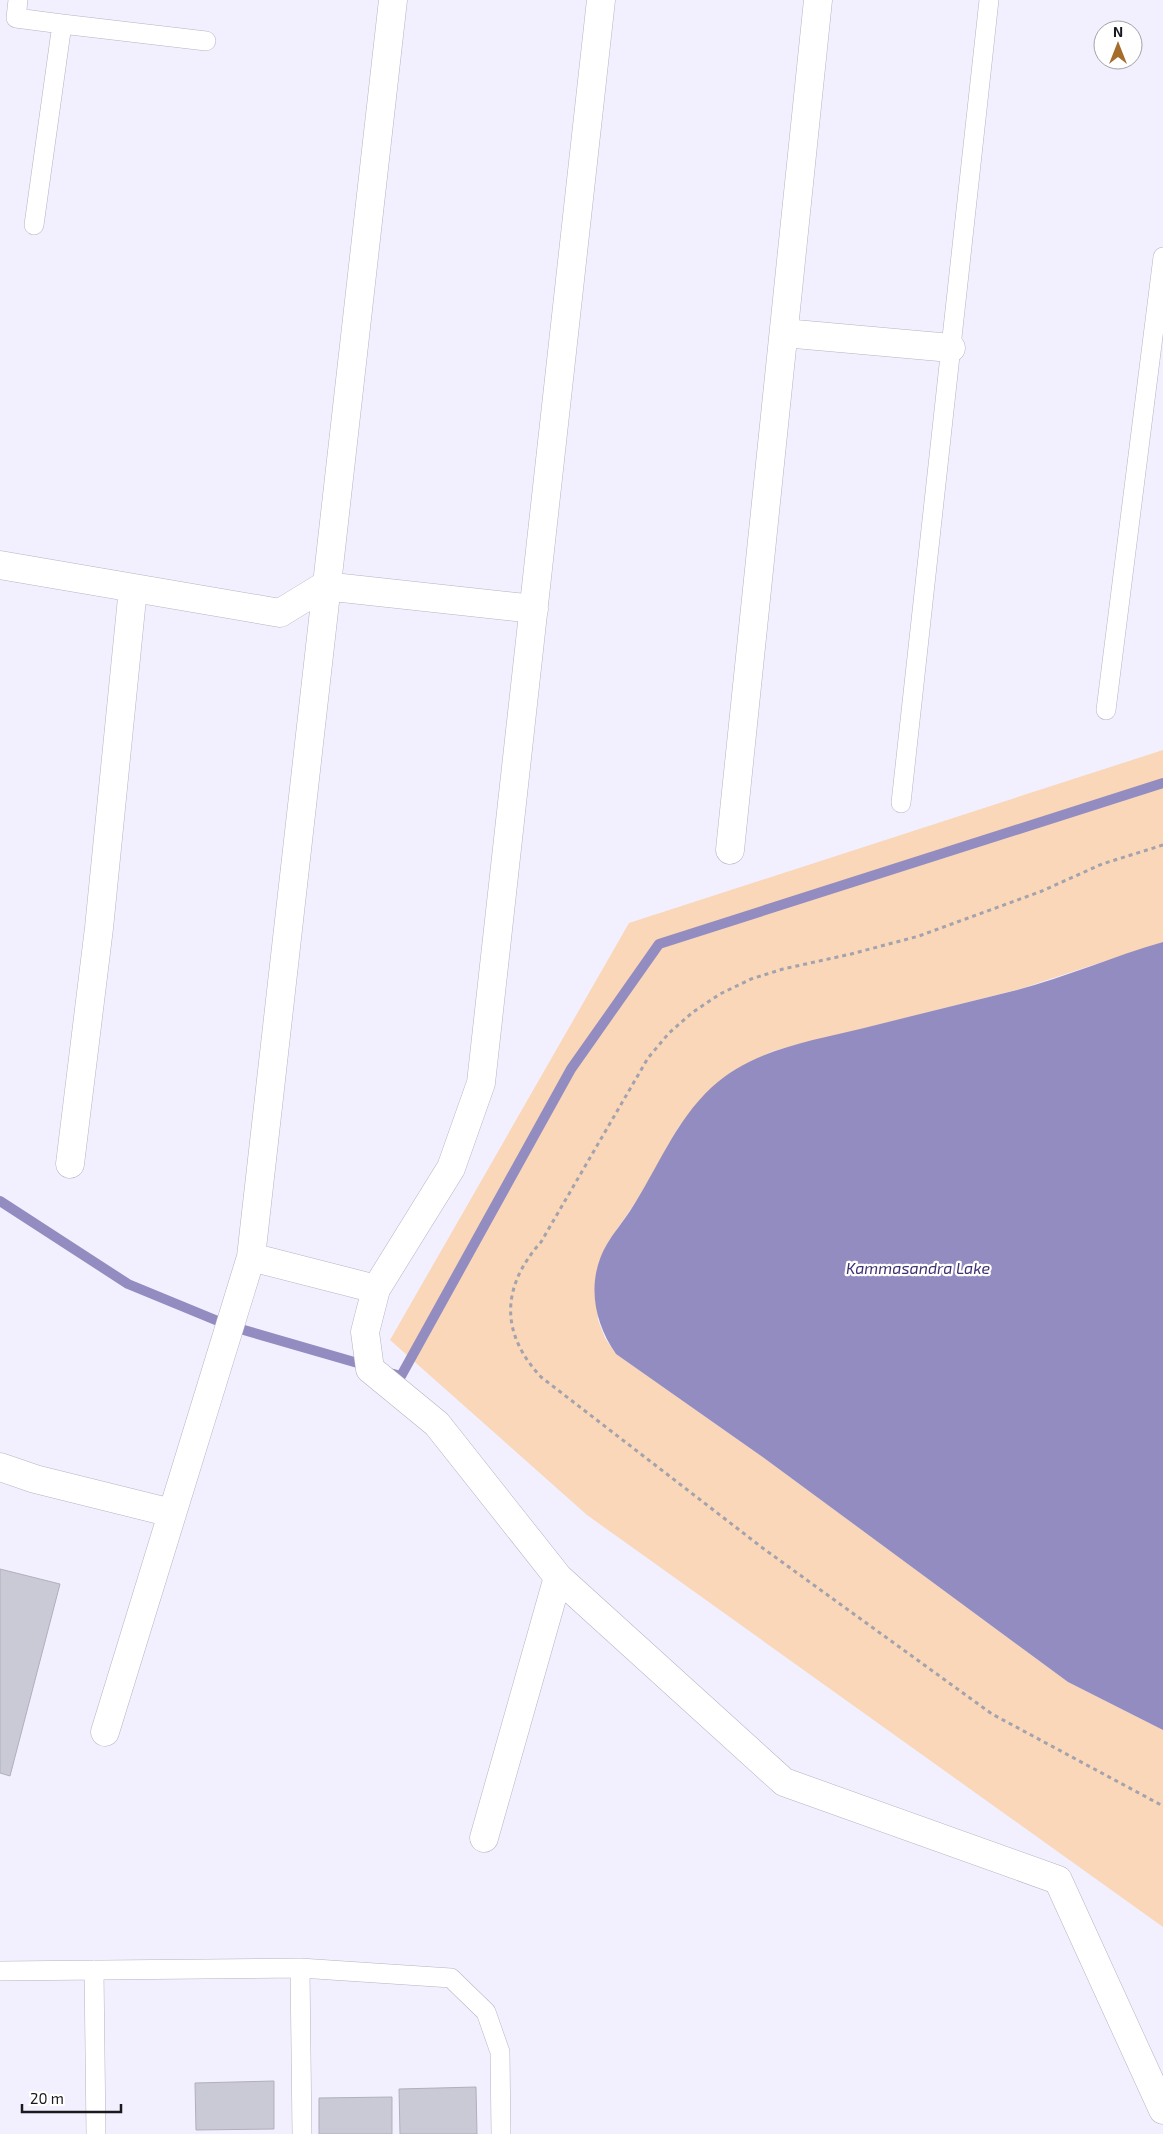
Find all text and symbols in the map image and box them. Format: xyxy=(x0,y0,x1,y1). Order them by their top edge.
north arrow xyxy=(1093,20,1143,70)
text: N xyxy=(1113,23,1123,40)
water label: Kammasandra Lake xyxy=(846,1258,991,1277)
scale bar xyxy=(22,2082,121,2114)
text: 20 m xyxy=(30,2089,64,2107)

